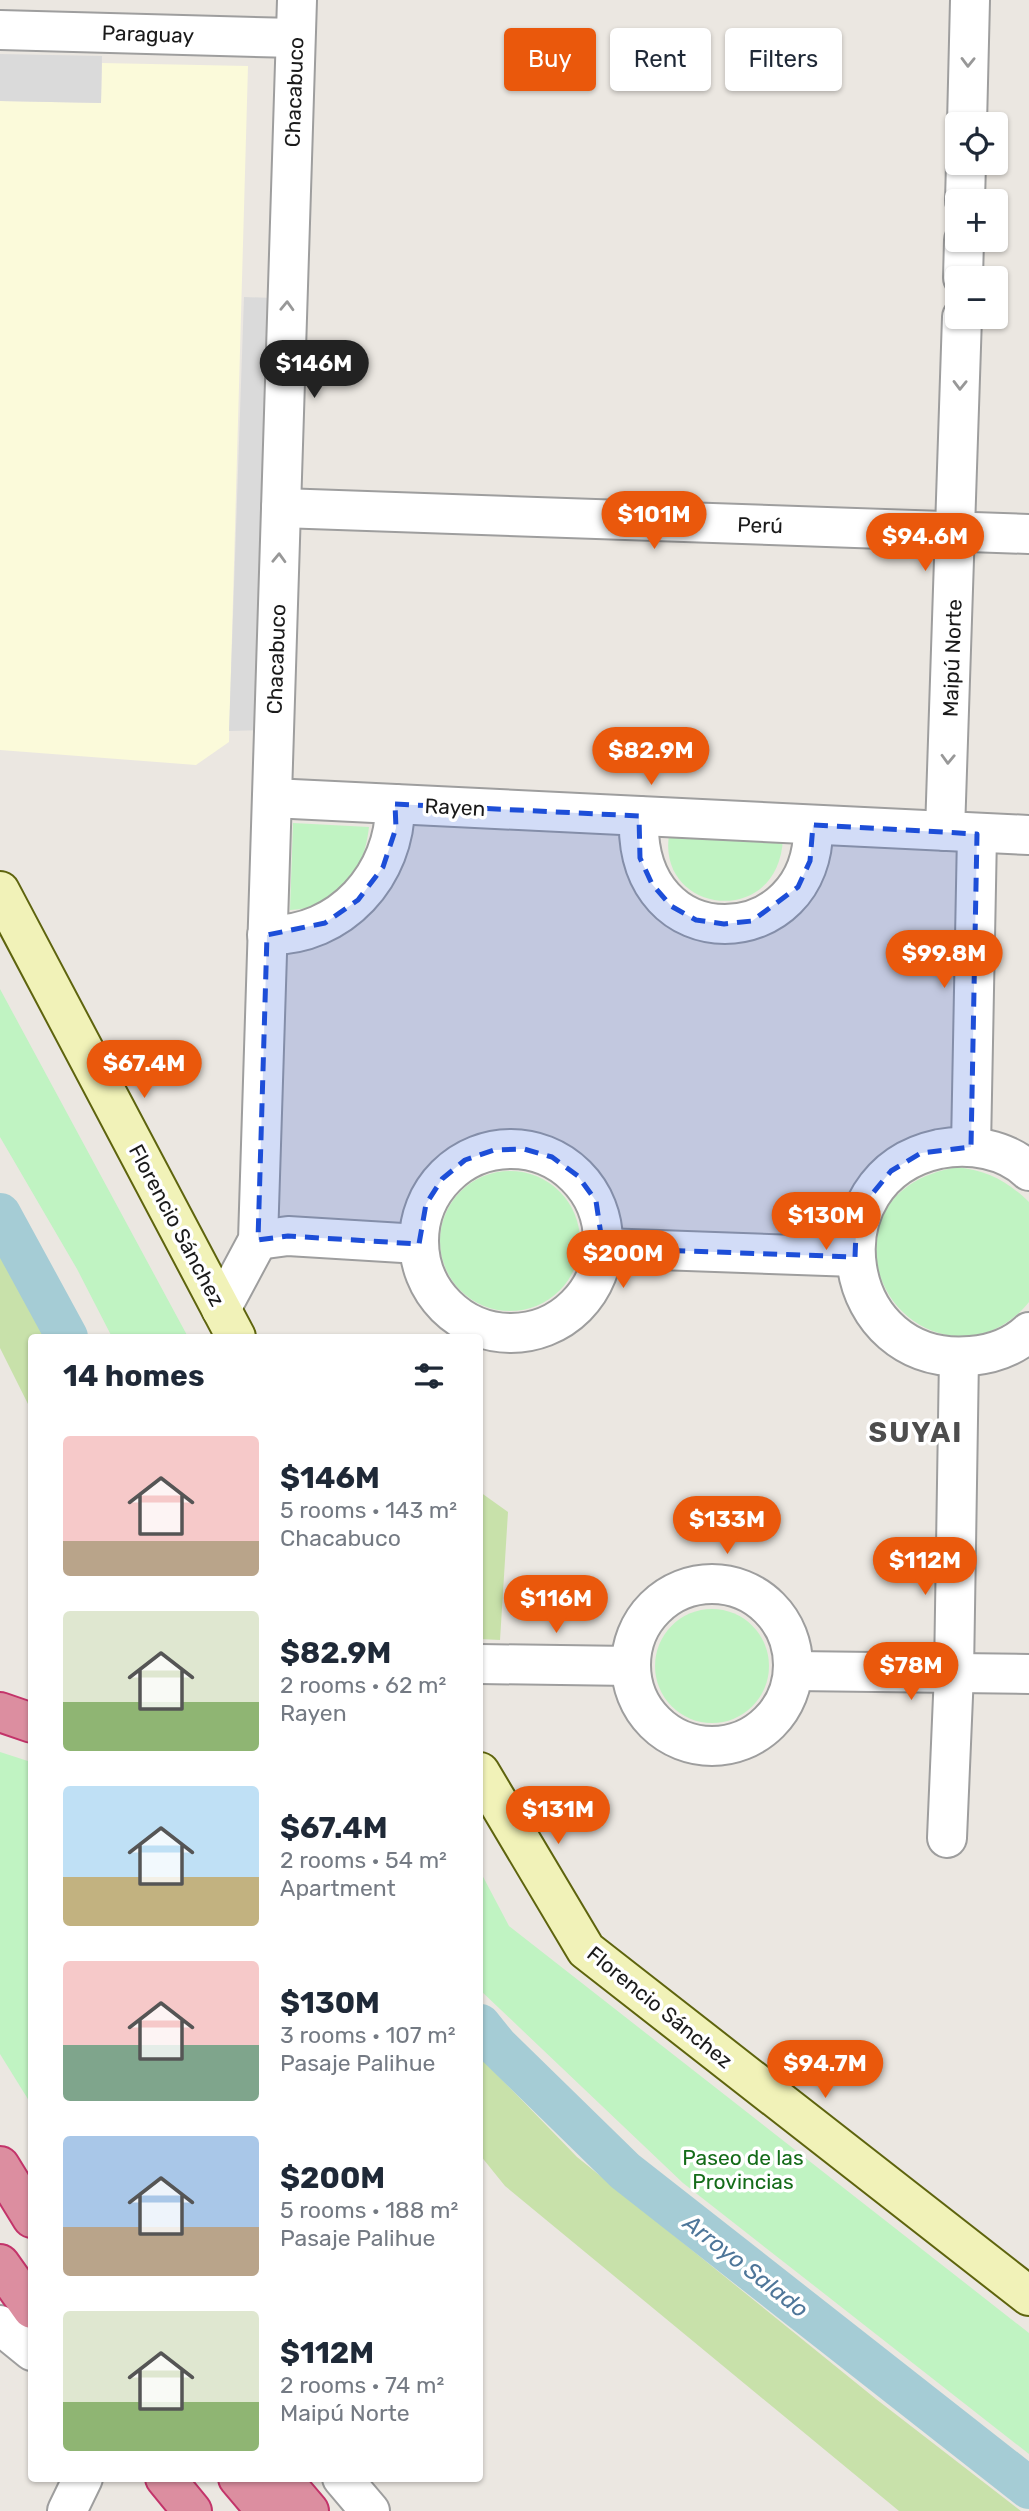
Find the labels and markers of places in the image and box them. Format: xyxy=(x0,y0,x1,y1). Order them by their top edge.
pin: $146M xyxy=(265,340,363,400)
pin: $101M xyxy=(605,491,703,551)
pin: $94.6M xyxy=(868,514,982,573)
pin: $82.9M xyxy=(594,728,708,787)
pin: $99.8M xyxy=(887,930,1001,990)
pin: $67.4M xyxy=(87,1040,201,1100)
pin: $130M xyxy=(777,1192,875,1252)
pin: $200M xyxy=(574,1230,672,1290)
pin: $133M xyxy=(678,1496,776,1556)
pin: $112M xyxy=(876,1538,974,1597)
pin: $116M xyxy=(507,1576,605,1635)
pin: $78M xyxy=(870,1642,952,1702)
pin: $131M xyxy=(509,1786,607,1846)
pin: $94.7M xyxy=(768,2040,882,2100)

